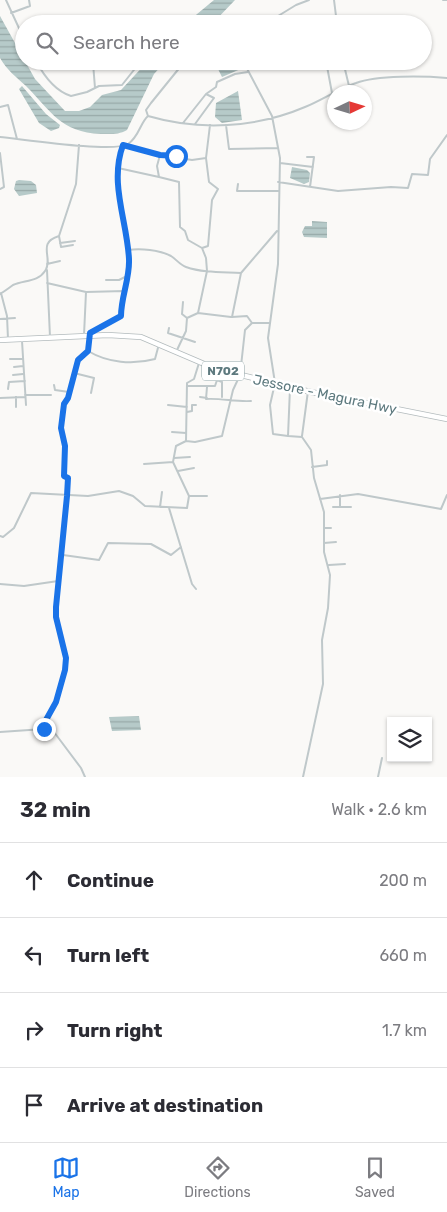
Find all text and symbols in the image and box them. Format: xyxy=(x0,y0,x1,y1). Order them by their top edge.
search box xyxy=(15,15,432,70)
icon: search xyxy=(33,29,61,57)
text: Search here xyxy=(73,31,180,54)
north arrow xyxy=(327,85,372,130)
route start xyxy=(165,145,188,168)
road number: N702 xyxy=(202,362,244,381)
street label: Jessore - Magura Hwy xyxy=(251,371,399,418)
map controls xyxy=(387,717,432,762)
button: layers xyxy=(387,717,432,762)
route end xyxy=(33,718,56,741)
text: 32 min xyxy=(20,797,91,822)
text: Walk · 2.6 km xyxy=(331,800,427,819)
icon: ahead xyxy=(20,866,48,894)
text: Continue xyxy=(67,869,154,892)
text: 200 m xyxy=(379,871,427,890)
icon: left xyxy=(20,941,48,969)
text: Turn left xyxy=(67,944,149,967)
text: 660 m xyxy=(379,946,427,965)
icon: right xyxy=(20,1016,48,1044)
text: Turn right xyxy=(67,1019,162,1042)
text: 1.7 km xyxy=(382,1021,427,1040)
icon: arrive xyxy=(20,1091,48,1119)
text: Arrive at destination xyxy=(67,1094,263,1117)
tab: Map xyxy=(52,1154,80,1201)
tab: Directions xyxy=(184,1154,251,1201)
tab: Saved xyxy=(355,1154,395,1201)

